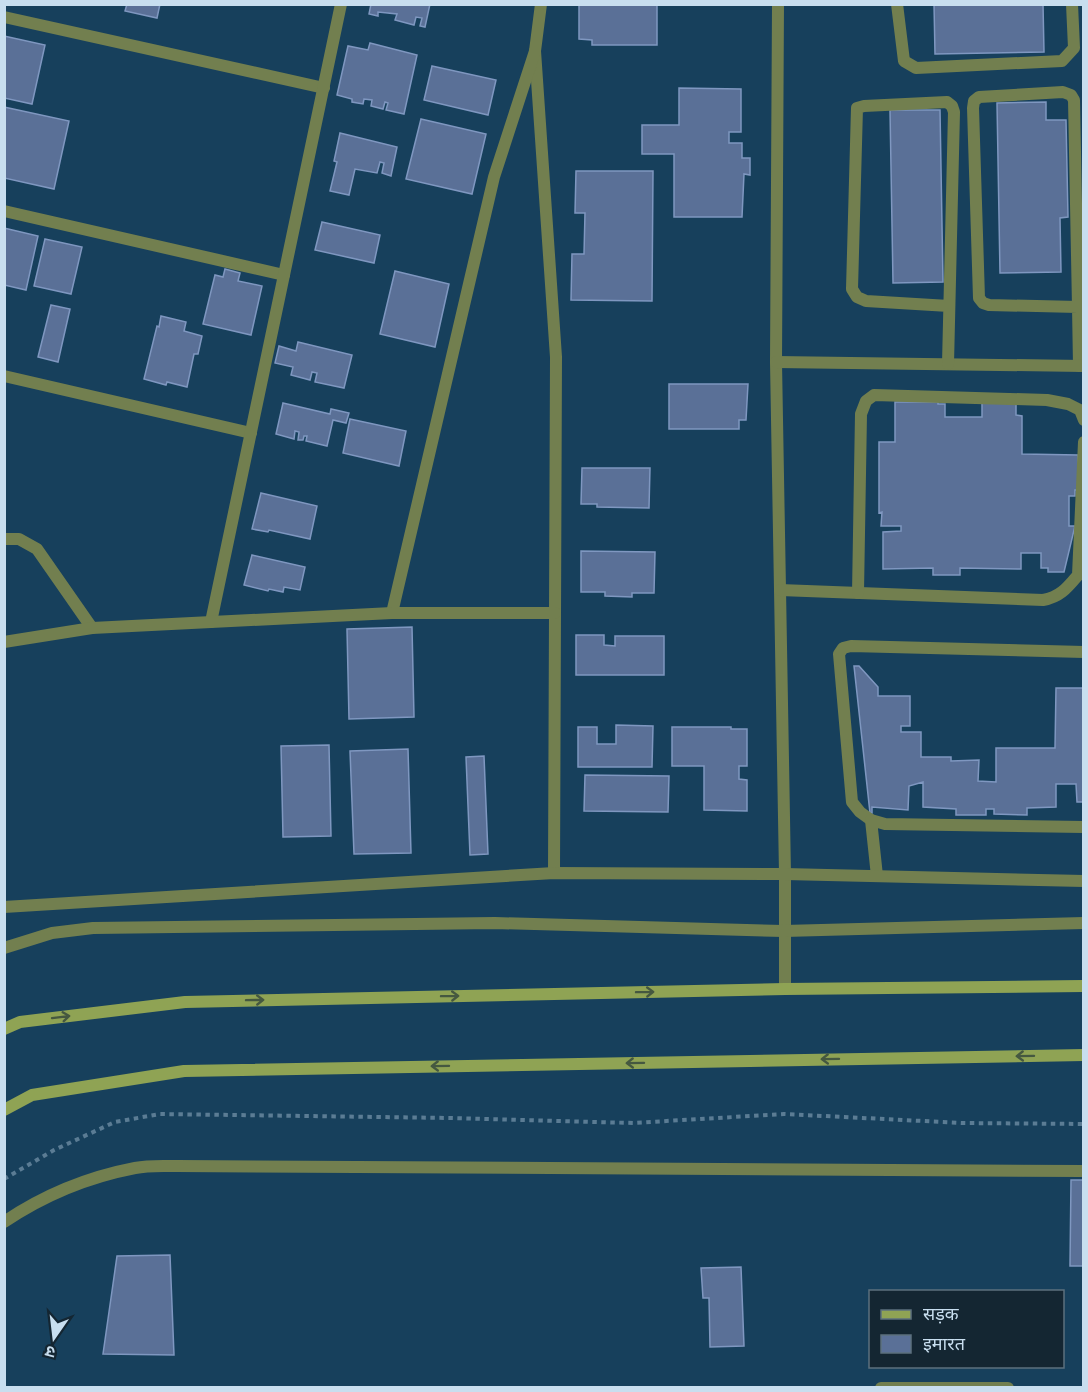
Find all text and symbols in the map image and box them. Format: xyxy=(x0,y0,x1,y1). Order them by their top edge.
one-way arrow xyxy=(635,986,655,998)
one-way arrow xyxy=(440,990,460,1002)
one-way arrow xyxy=(245,994,265,1006)
one-way arrow xyxy=(51,1011,71,1022)
one-way arrow xyxy=(1016,1050,1036,1062)
one-way arrow xyxy=(821,1053,841,1065)
one-way arrow xyxy=(626,1057,646,1069)
one-way arrow xyxy=(431,1061,451,1072)
legend xyxy=(869,1290,1064,1368)
text: सड़क xyxy=(923,1301,960,1325)
north arrow xyxy=(24,1308,84,1368)
text: इमारत xyxy=(923,1331,966,1355)
text: उ xyxy=(43,1341,58,1364)

